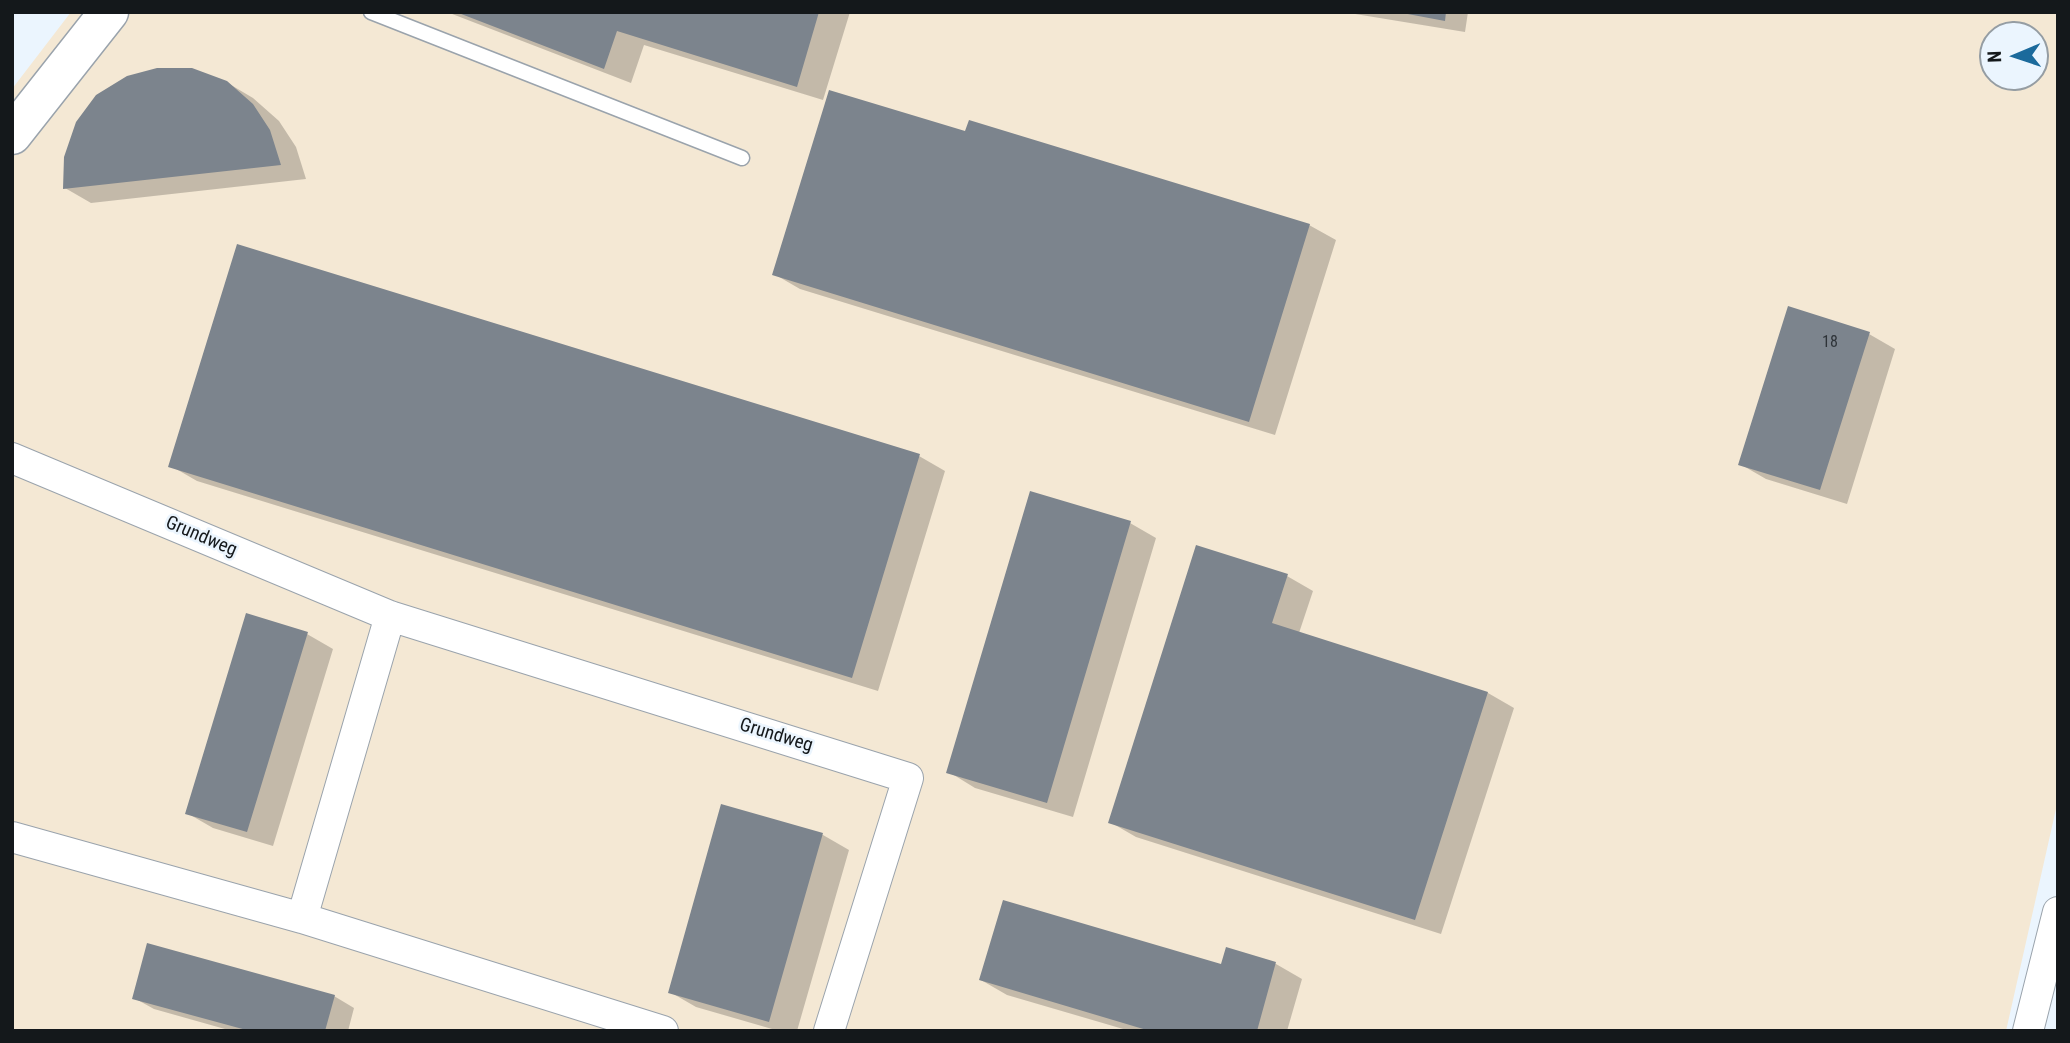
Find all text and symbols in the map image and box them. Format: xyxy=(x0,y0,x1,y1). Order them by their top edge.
north arrow xyxy=(1979,21,2049,91)
text: N xyxy=(1983,50,2006,63)
house number: 18 xyxy=(1822,333,1838,353)
street label: Grundweg xyxy=(162,512,240,562)
street label: Grundweg xyxy=(737,714,815,758)

